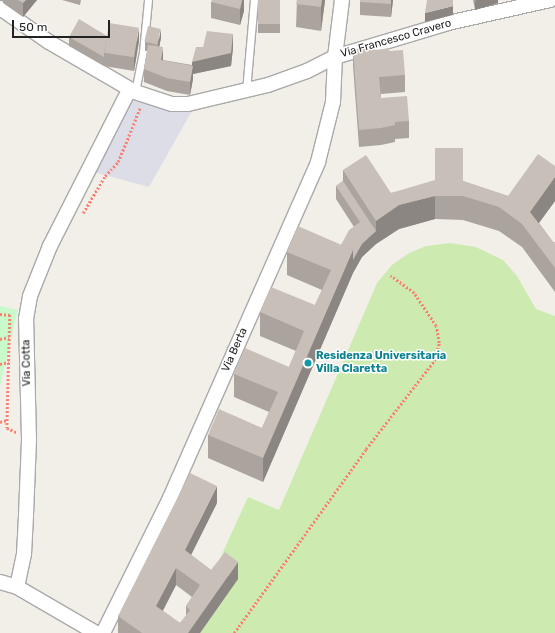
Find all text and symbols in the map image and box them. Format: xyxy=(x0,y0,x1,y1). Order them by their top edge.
scale bar xyxy=(14,12,112,38)
street label: Via Francesco Cravero xyxy=(339,17,453,61)
text: 50 m xyxy=(19,20,47,34)
street label: Via Berta xyxy=(219,326,251,374)
street label: Via Cotta xyxy=(20,339,34,387)
place label: Residenza Universitaria Villa Claretta xyxy=(316,350,446,376)
marker: Residenza Universitaria Villa Claretta xyxy=(303,358,313,368)

